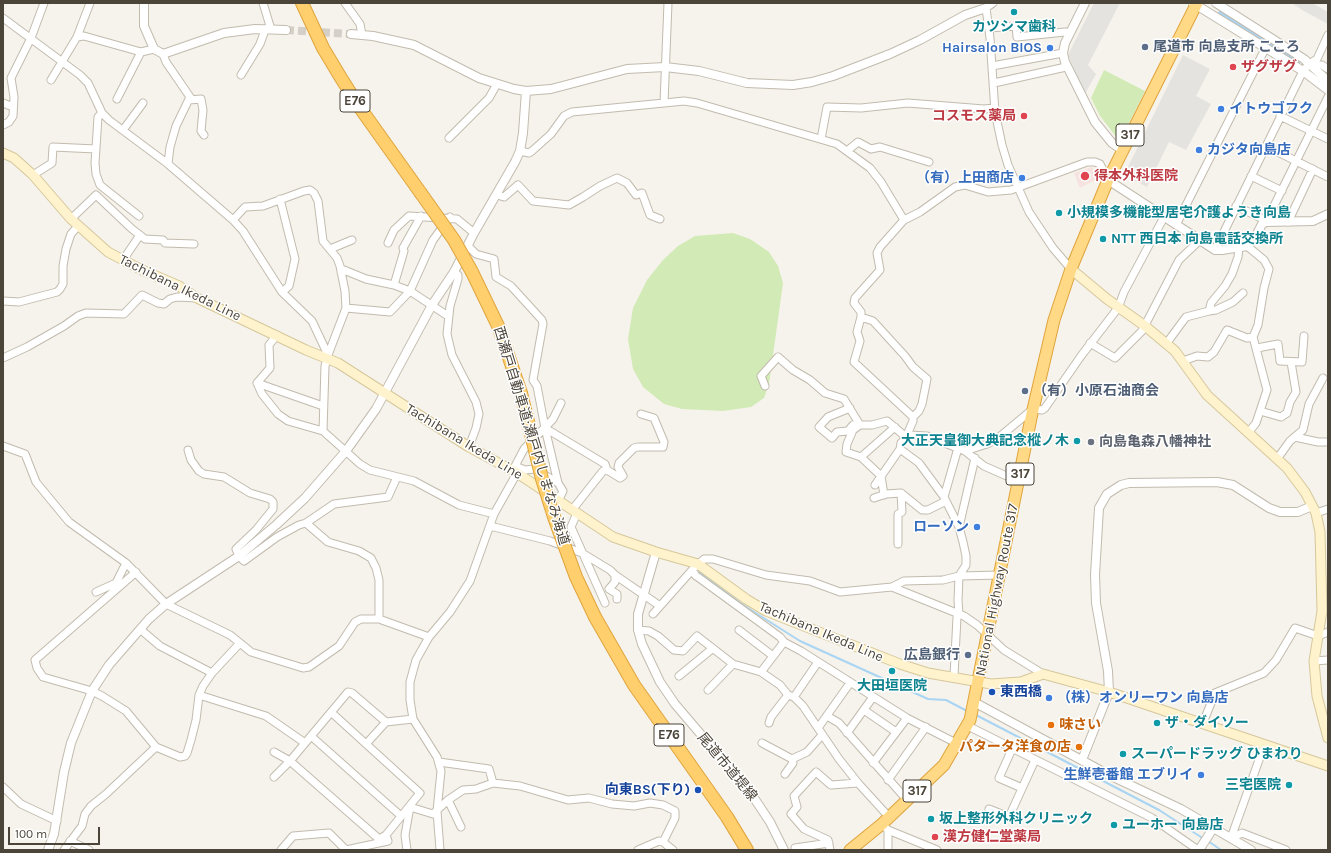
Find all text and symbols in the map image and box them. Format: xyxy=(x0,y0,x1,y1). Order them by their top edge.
marker: カツシマ歯科 xyxy=(1009,7,1019,17)
place label: カツシマ歯科 xyxy=(972,19,1056,35)
place label: 尾道市 向島支所 こころ xyxy=(1153,39,1300,55)
place label: Hairsalon BIOS xyxy=(942,40,1042,56)
marker: 尾道市 向島支所 こころ xyxy=(1140,42,1150,52)
marker: Hairsalon BIOS xyxy=(1045,43,1055,53)
place label: ザグザグ xyxy=(1241,59,1297,75)
marker: ザグザグ xyxy=(1228,62,1238,72)
road number: E76 xyxy=(340,90,370,112)
place label: イトウゴフク xyxy=(1229,101,1313,117)
marker: イトウゴフク xyxy=(1216,104,1226,114)
place label: コスモス薬局 xyxy=(932,108,1016,124)
marker: コスモス薬局 xyxy=(1019,111,1029,121)
road number: 317 xyxy=(1116,124,1144,146)
place label: カジタ向島店 xyxy=(1207,142,1291,158)
marker: カジタ向島店 xyxy=(1194,145,1204,155)
place label: 得本外科医院 xyxy=(1094,168,1178,184)
place label: （有）上田商店 xyxy=(916,170,1014,186)
marker: 得本外科医院 xyxy=(1079,170,1091,182)
marker: （有）上田商店 xyxy=(1017,173,1027,183)
place label: 小規模多機能型居宅介護ようき向島 xyxy=(1067,205,1291,221)
marker: 小規模多機能型居宅介護ようき向島 xyxy=(1054,208,1064,218)
place label: NTT 西日本 向島電話交換所 xyxy=(1111,231,1283,247)
marker: NTT 西日本 向島電話交換所 xyxy=(1098,234,1108,244)
street label: Tachibana Ikeda Line xyxy=(116,251,244,325)
street label: 西瀬戸自動車道;瀬戸内しまなみ海道 xyxy=(490,325,572,547)
place label: （有）小原石油商会 xyxy=(1033,383,1159,399)
marker: （有）小原石油商会 xyxy=(1020,386,1030,396)
street label: Tachibana Ikeda Line xyxy=(402,400,526,484)
place label: 大正天皇御大典記念樅ノ木 xyxy=(901,433,1069,449)
place label: 向島亀森八幡神社 xyxy=(1099,434,1211,450)
marker: 大正天皇御大典記念樅ノ木 xyxy=(1072,436,1082,446)
marker: 向島亀森八幡神社 xyxy=(1086,437,1096,447)
road number: 317 xyxy=(1006,463,1034,485)
street label: National Highway Route 317 xyxy=(972,502,1022,678)
place label: ローソン xyxy=(913,519,969,535)
marker: ローソン xyxy=(972,522,982,532)
street label: Tachibana Ikeda Line xyxy=(756,598,886,666)
place label: 広島銀行 xyxy=(904,647,960,663)
marker: 広島銀行 xyxy=(963,650,973,660)
marker: 大田垣医院 xyxy=(887,666,897,676)
place label: 大田垣医院 xyxy=(857,678,927,694)
place label: 東西橋 xyxy=(1000,684,1042,700)
marker: 東西橋 xyxy=(987,687,997,697)
place label: （株）オンリーワン 向島店 xyxy=(1057,690,1229,706)
marker: （株）オンリーワン 向島店 xyxy=(1044,693,1054,703)
place label: ザ・ダイソー xyxy=(1165,715,1249,731)
place label: 味さい xyxy=(1059,717,1101,733)
marker: ザ・ダイソー xyxy=(1152,718,1162,728)
marker: 味さい xyxy=(1046,720,1056,730)
road number: E76 xyxy=(654,724,684,746)
street label: 尾道市道堤線 xyxy=(694,729,760,805)
place label: パタータ洋食の店 xyxy=(959,739,1071,755)
marker: パタータ洋食の店 xyxy=(1074,742,1084,752)
place label: スーパードラッグ ひまわり xyxy=(1131,746,1303,762)
marker: スーパードラッグ ひまわり xyxy=(1118,749,1128,759)
place label: 生鮮壱番館 エブリイ xyxy=(1063,767,1193,783)
marker: 生鮮壱番館 エブリイ xyxy=(1196,770,1206,780)
place label: 三宅医院 xyxy=(1225,777,1281,793)
road number: 317 xyxy=(903,780,931,802)
marker: 三宅医院 xyxy=(1284,780,1294,790)
place label: 向東BS(下り) xyxy=(605,782,690,798)
marker: 向東BS(下り) xyxy=(693,785,703,795)
place label: 坂上整形外科クリニック xyxy=(939,811,1093,827)
marker: 坂上整形外科クリニック xyxy=(926,814,936,824)
place label: ユーホー 向島店 xyxy=(1122,817,1224,833)
scale bar xyxy=(10,819,102,845)
marker: ユーホー 向島店 xyxy=(1109,820,1119,830)
text: 100 m xyxy=(15,827,47,841)
place label: 漢方健仁堂薬局 xyxy=(943,829,1041,845)
marker: 漢方健仁堂薬局 xyxy=(930,832,940,842)

